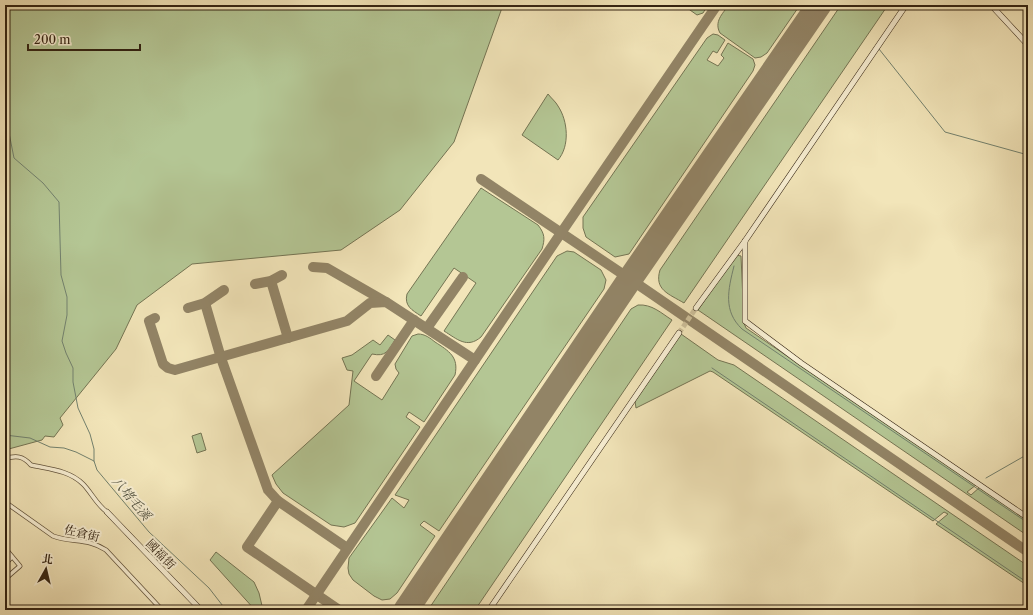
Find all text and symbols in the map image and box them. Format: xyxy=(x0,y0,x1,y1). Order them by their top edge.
scale bar xyxy=(28,26,140,52)
text: 200 m xyxy=(34,32,71,47)
water label: 八堵毛溪 xyxy=(109,473,156,525)
street label: 佐倉街 xyxy=(63,522,102,545)
street label: 國福街 xyxy=(143,536,180,573)
north arrow xyxy=(26,549,66,589)
text: 北 xyxy=(41,551,54,567)

